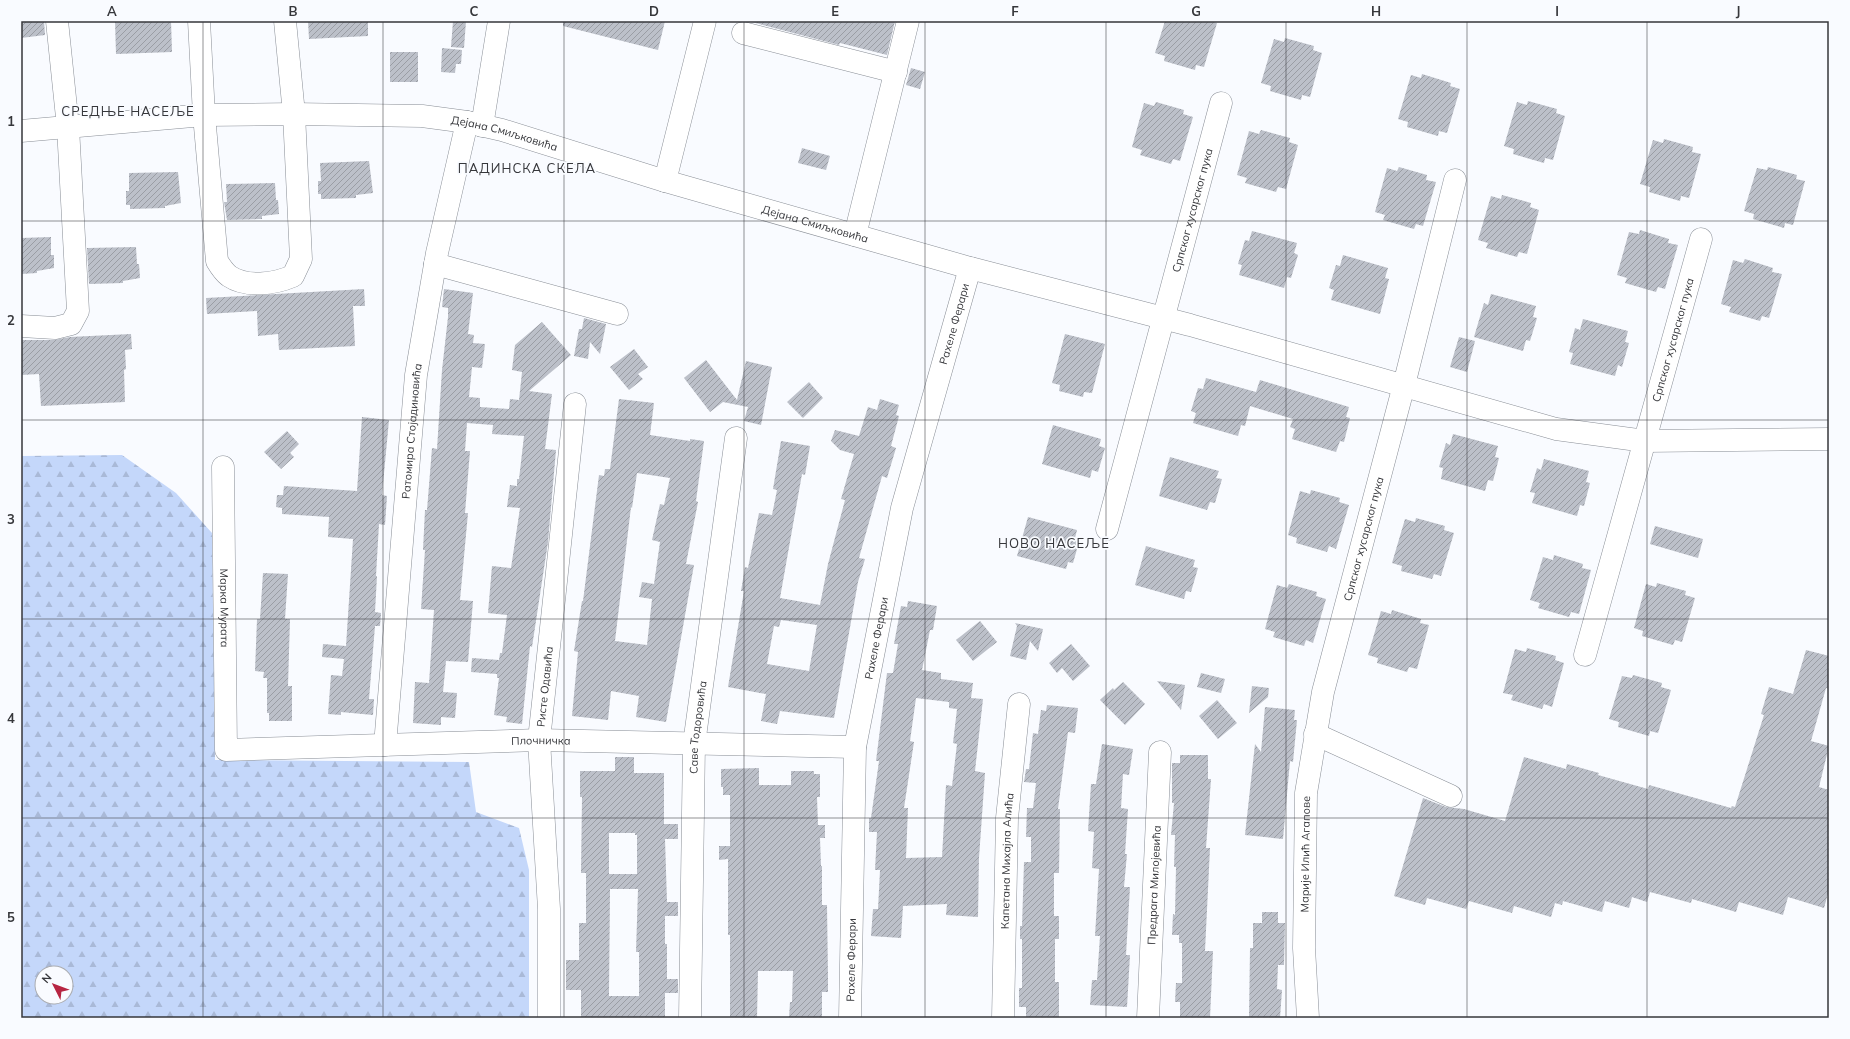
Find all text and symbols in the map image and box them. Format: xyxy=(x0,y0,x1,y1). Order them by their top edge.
text: A xyxy=(107,3,117,19)
text: B xyxy=(289,3,298,19)
text: C xyxy=(470,3,479,19)
text: D xyxy=(649,3,659,19)
text: E xyxy=(831,3,839,19)
text: F xyxy=(1011,3,1019,19)
text: G xyxy=(1191,3,1201,19)
text: H xyxy=(1371,3,1381,19)
text: I xyxy=(1555,3,1559,19)
text: J xyxy=(1736,3,1740,19)
district label: СРЕДЊЕ НАСЕЉЕ xyxy=(61,103,195,119)
text: 1 xyxy=(7,113,15,129)
street label: Дејана Смиљковића xyxy=(450,113,560,154)
street label: Српског хусарског пука xyxy=(1169,147,1216,274)
district label: ПАДИНСКА СКЕЛА xyxy=(458,160,596,176)
street label: Дејана Смиљковића xyxy=(760,202,870,246)
street label: Српског хусарског пука xyxy=(1649,276,1697,404)
street label: Рахеле Ферари xyxy=(936,282,972,366)
text: 2 xyxy=(7,312,15,328)
street label: Ратомира Стојадиновића xyxy=(399,362,425,499)
street label: Српског хусарског пука xyxy=(1340,475,1387,603)
text: 3 xyxy=(7,511,15,527)
district label: НОВО НАСЕЉЕ xyxy=(998,535,1110,551)
street label: Марка Мурата xyxy=(217,568,232,648)
street label: Рахеле Ферари xyxy=(861,596,891,680)
street label: Ристе Одавића xyxy=(533,646,556,728)
street label: Саве Тодоровића xyxy=(687,680,710,774)
text: 4 xyxy=(7,710,15,726)
street label: Плочничка xyxy=(511,733,571,748)
street label: Капетана Михајла Алића xyxy=(998,792,1017,929)
street label: Марије Илић Агапове xyxy=(1297,796,1313,913)
street label: Предрага Милојевића xyxy=(1144,825,1164,945)
text: 5 xyxy=(7,909,15,925)
street label: Рахеле Ферари xyxy=(843,918,859,1002)
north arrow xyxy=(34,965,74,1005)
text: N xyxy=(39,971,55,986)

